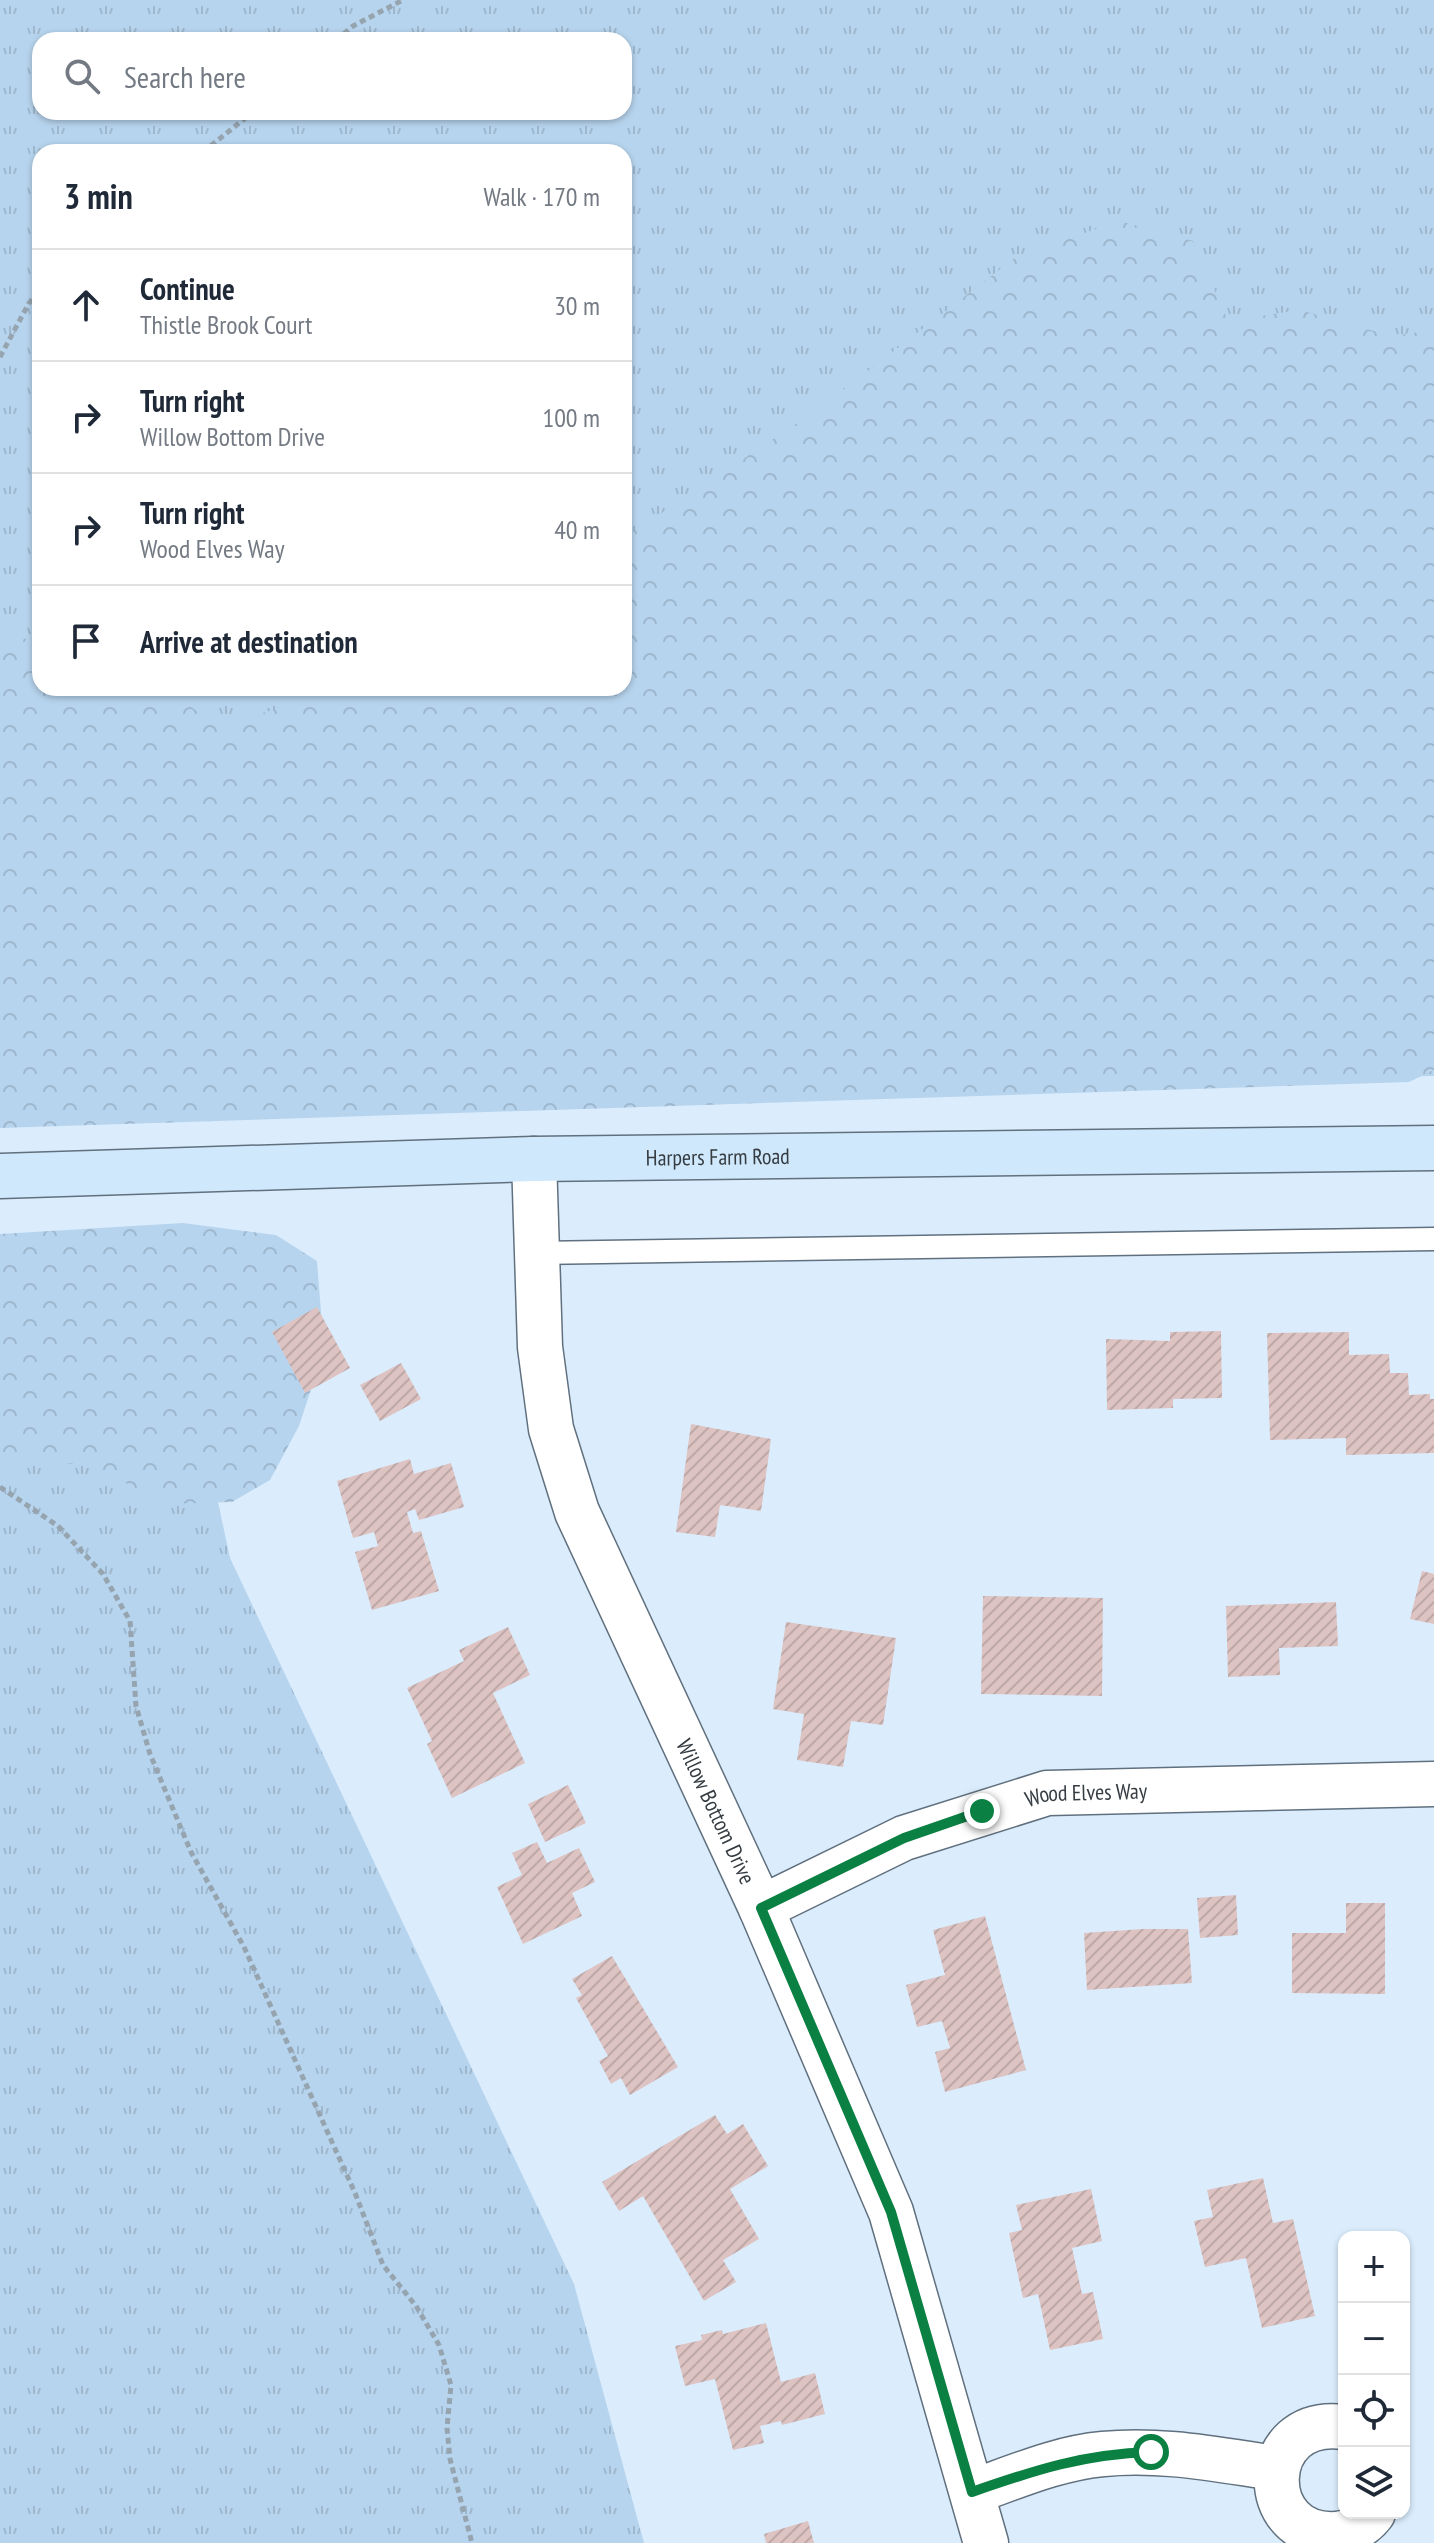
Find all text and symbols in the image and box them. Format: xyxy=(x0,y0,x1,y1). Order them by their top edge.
search box xyxy=(32,32,632,120)
icon: search xyxy=(60,54,104,98)
text: Search here xyxy=(124,57,246,96)
text: 3 min xyxy=(64,174,133,218)
text: Walk · 170 m xyxy=(483,180,600,213)
text: Continue xyxy=(140,269,235,308)
icon: ahead xyxy=(64,283,108,327)
text: 30 m xyxy=(554,289,600,322)
text: Thistle Brook Court xyxy=(140,308,312,341)
text: Turn right xyxy=(140,381,244,420)
icon: right xyxy=(64,395,108,439)
text: 100 m xyxy=(542,401,600,434)
text: Willow Bottom Drive xyxy=(140,420,325,453)
text: Turn right xyxy=(140,493,244,532)
icon: right xyxy=(64,507,108,551)
text: 40 m xyxy=(554,513,600,546)
text: Wood Elves Way xyxy=(140,532,284,565)
icon: arrive xyxy=(64,619,108,663)
text: Arrive at destination xyxy=(140,622,358,661)
street label: Harpers Farm Road xyxy=(646,1142,790,1172)
street label: Willow Bottom Drive xyxy=(670,1734,762,1888)
street label: Wood Elves Way xyxy=(1022,1777,1148,1813)
route end xyxy=(964,1793,1000,1829)
map controls xyxy=(1338,2231,1410,2519)
button: + xyxy=(1338,2231,1410,2303)
button: − xyxy=(1338,2303,1410,2375)
button: locate xyxy=(1338,2375,1410,2447)
route start xyxy=(1133,2434,1169,2470)
button: layers xyxy=(1338,2447,1410,2519)

